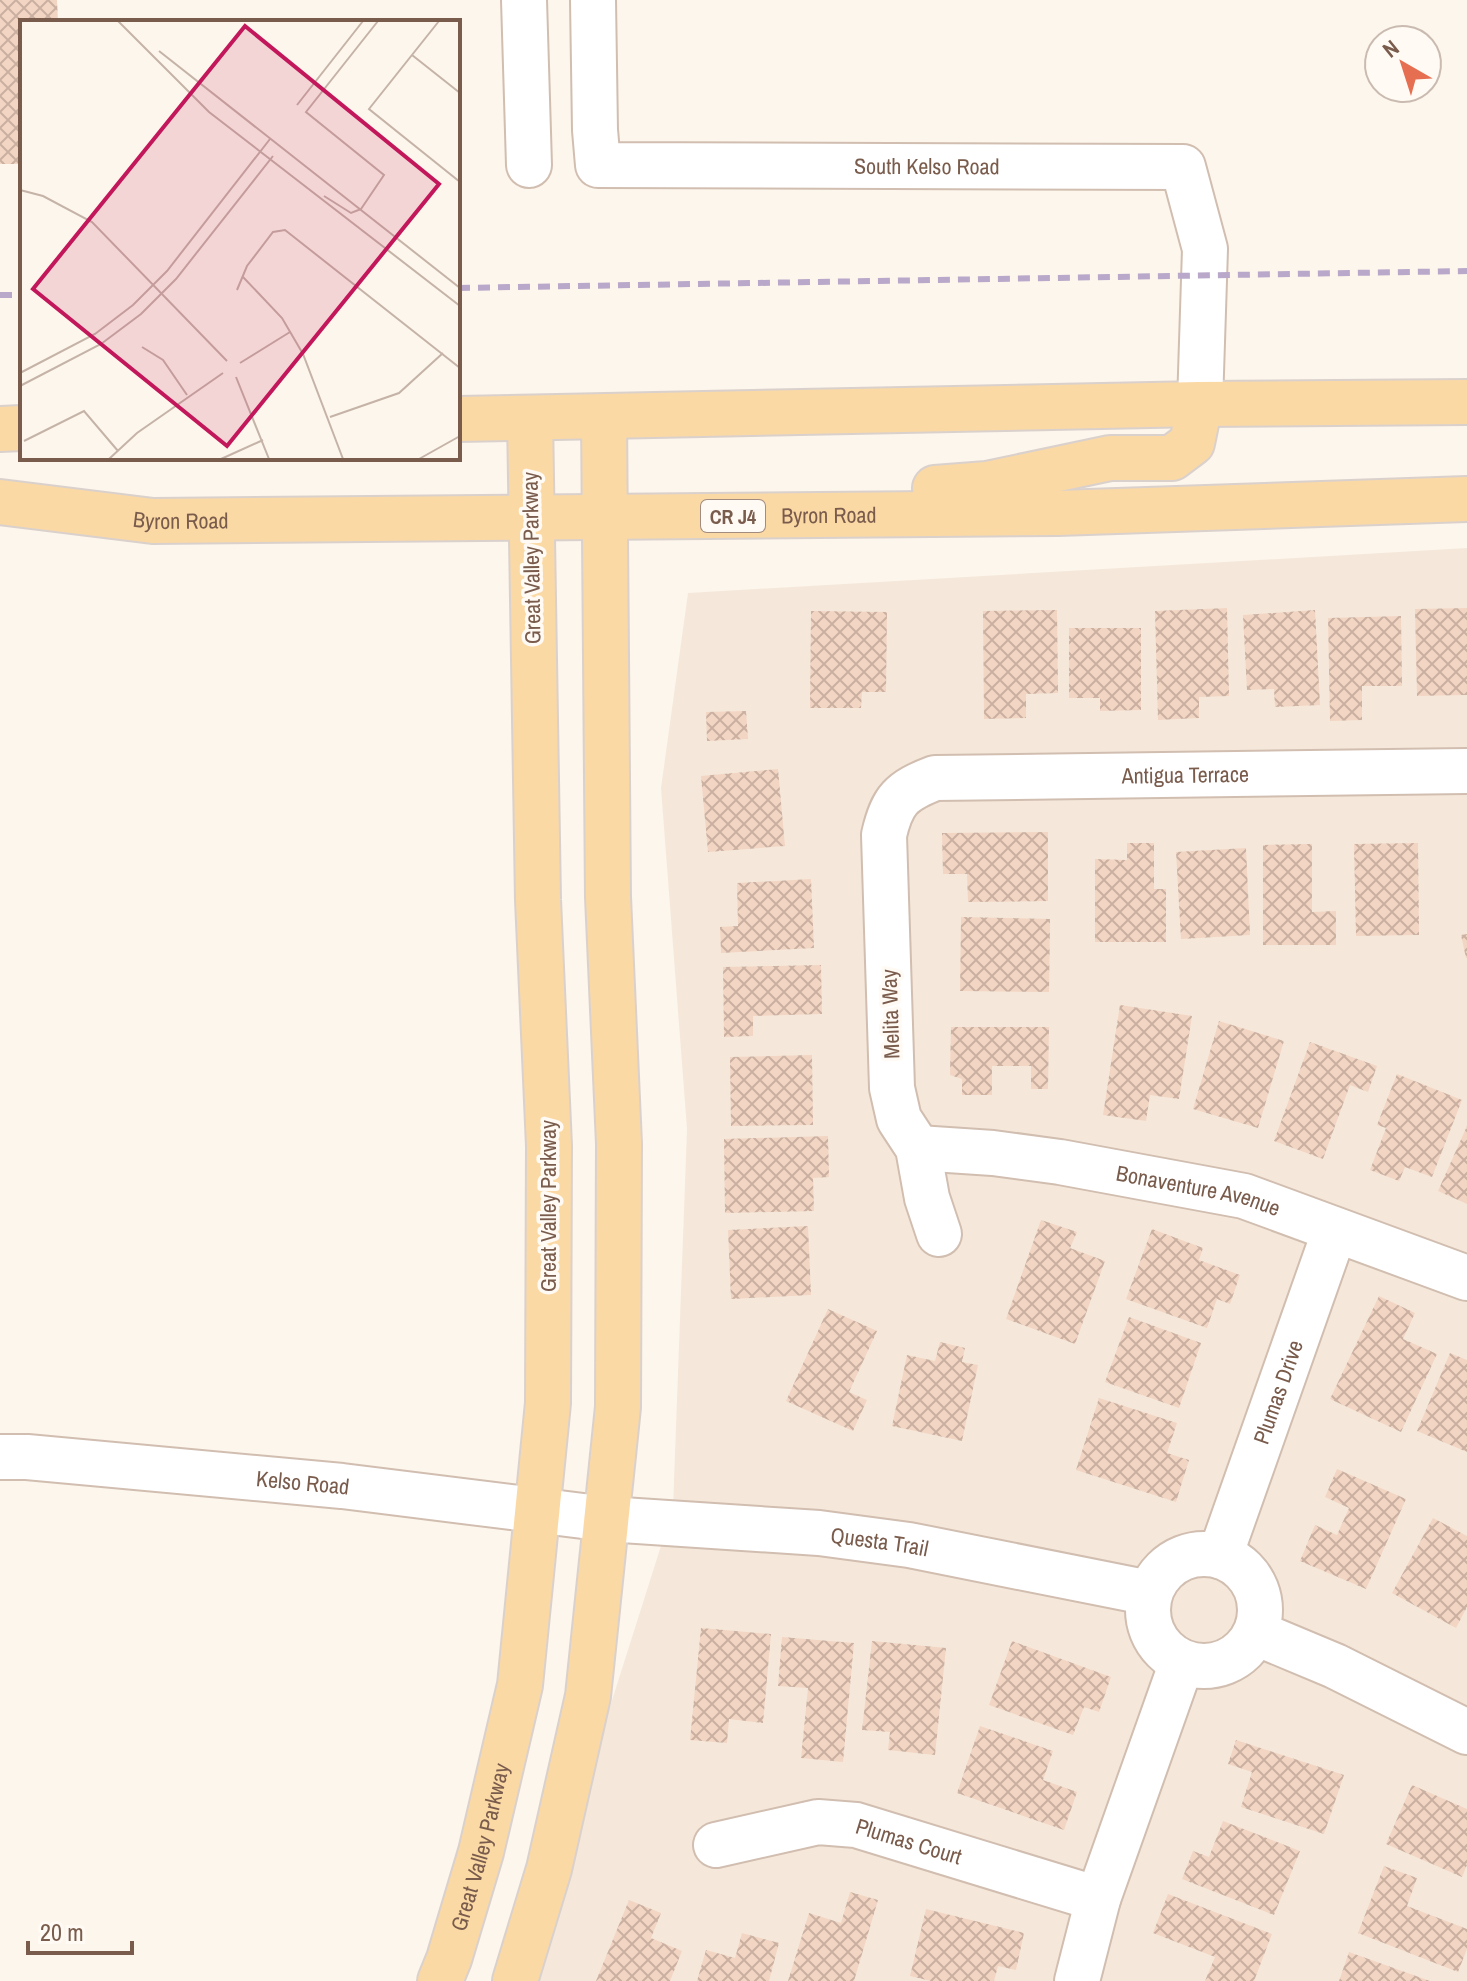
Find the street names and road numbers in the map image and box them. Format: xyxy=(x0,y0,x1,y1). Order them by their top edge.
street label: South Kelso Road xyxy=(854,151,1000,181)
street label: Great Valley Parkway xyxy=(515,472,547,644)
road number: CR J4 xyxy=(701,500,765,532)
street label: Byron Road xyxy=(781,500,877,530)
street label: Byron Road xyxy=(131,504,229,536)
street label: Antigua Terrace xyxy=(1120,759,1249,791)
street label: Melita Way xyxy=(873,969,907,1059)
street label: Great Valley Parkway xyxy=(533,1120,563,1292)
street label: Bonaventure Avenue xyxy=(1114,1158,1285,1223)
street label: Plumas Drive xyxy=(1246,1336,1310,1448)
street label: Kelso Road xyxy=(255,1463,351,1502)
street label: Questa Trail xyxy=(829,1520,931,1564)
street label: Great Valley Parkway xyxy=(443,1760,516,1935)
street label: Plumas Court xyxy=(852,1811,966,1872)

